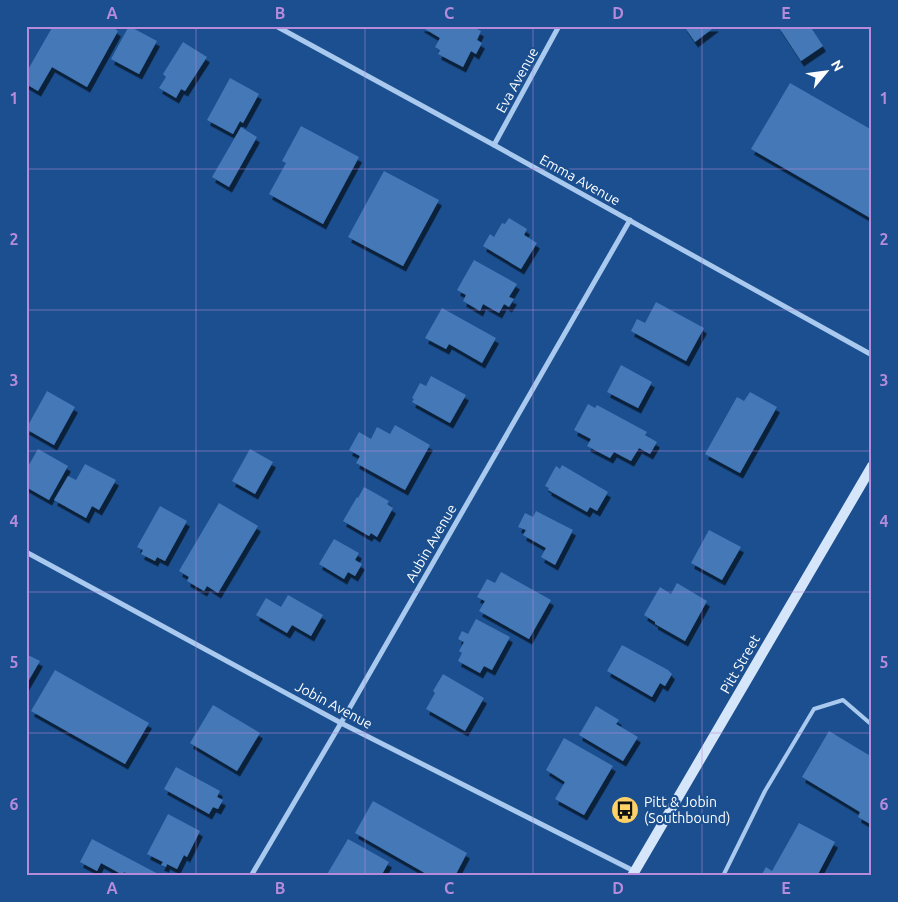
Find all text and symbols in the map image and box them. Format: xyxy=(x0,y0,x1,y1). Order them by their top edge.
text: A xyxy=(106,4,118,22)
text: B xyxy=(275,4,285,22)
text: C xyxy=(444,4,454,22)
text: D xyxy=(612,4,624,22)
text: E xyxy=(781,4,791,22)
street label: Eva Avenue xyxy=(493,45,541,115)
north arrow xyxy=(800,48,850,98)
text: N xyxy=(828,57,847,74)
text: 1 xyxy=(9,89,19,107)
text: 1 xyxy=(879,89,889,107)
street label: Emma Avenue xyxy=(537,151,623,209)
text: 2 xyxy=(9,230,19,248)
text: 2 xyxy=(879,230,889,248)
text: 3 xyxy=(9,371,19,389)
text: 3 xyxy=(879,371,889,389)
street label: Aubin Avenue xyxy=(402,501,460,585)
text: 4 xyxy=(9,512,19,530)
text: 4 xyxy=(879,512,889,530)
street label: Pitt Street xyxy=(717,631,763,696)
text: 5 xyxy=(9,653,19,671)
text: 5 xyxy=(879,653,889,671)
street label: Jobin Avenue xyxy=(293,678,375,732)
place label: Pitt & Jobin (Southbound) xyxy=(644,794,730,826)
text: 6 xyxy=(9,795,19,813)
bus stop icon: Pitt & Jobin (Southbound) xyxy=(610,795,640,825)
text: 6 xyxy=(879,795,889,813)
text: A xyxy=(106,879,118,897)
text: B xyxy=(275,879,285,897)
text: C xyxy=(444,879,454,897)
text: D xyxy=(612,879,624,897)
text: E xyxy=(781,879,791,897)

